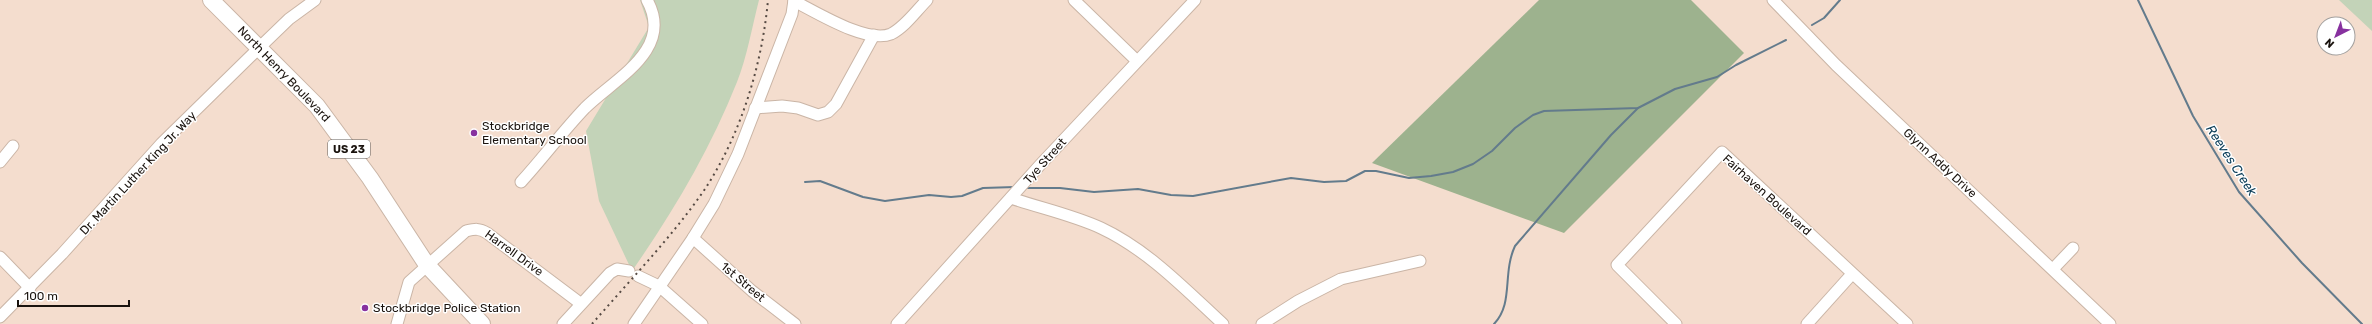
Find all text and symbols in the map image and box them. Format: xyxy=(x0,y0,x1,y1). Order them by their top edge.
north arrow xyxy=(2316,16,2356,56)
street label: North Henry Boulevard xyxy=(235,23,333,125)
text: N xyxy=(2322,36,2337,51)
street label: Dr. Martin Luther King Jr. Way xyxy=(77,108,199,238)
place label: Stockbridge Elementary School xyxy=(482,119,587,147)
water label: Reeves Creek xyxy=(2203,122,2260,199)
street label: Glynn Addy Drive xyxy=(1900,125,1980,201)
marker: Stockbridge Elementary School xyxy=(469,128,479,138)
street label: Tye Street xyxy=(1021,135,1069,187)
road number: US 23 xyxy=(328,140,370,158)
street label: Fairhaven Boulevard xyxy=(1720,152,1814,238)
street label: Harrell Drive xyxy=(482,227,546,279)
street label: 1st Street xyxy=(718,259,768,305)
scale bar xyxy=(18,282,129,308)
text: 100 m xyxy=(24,289,58,303)
place label: Stockbridge Police Station xyxy=(373,301,521,315)
marker: Stockbridge Police Station xyxy=(360,303,370,313)

